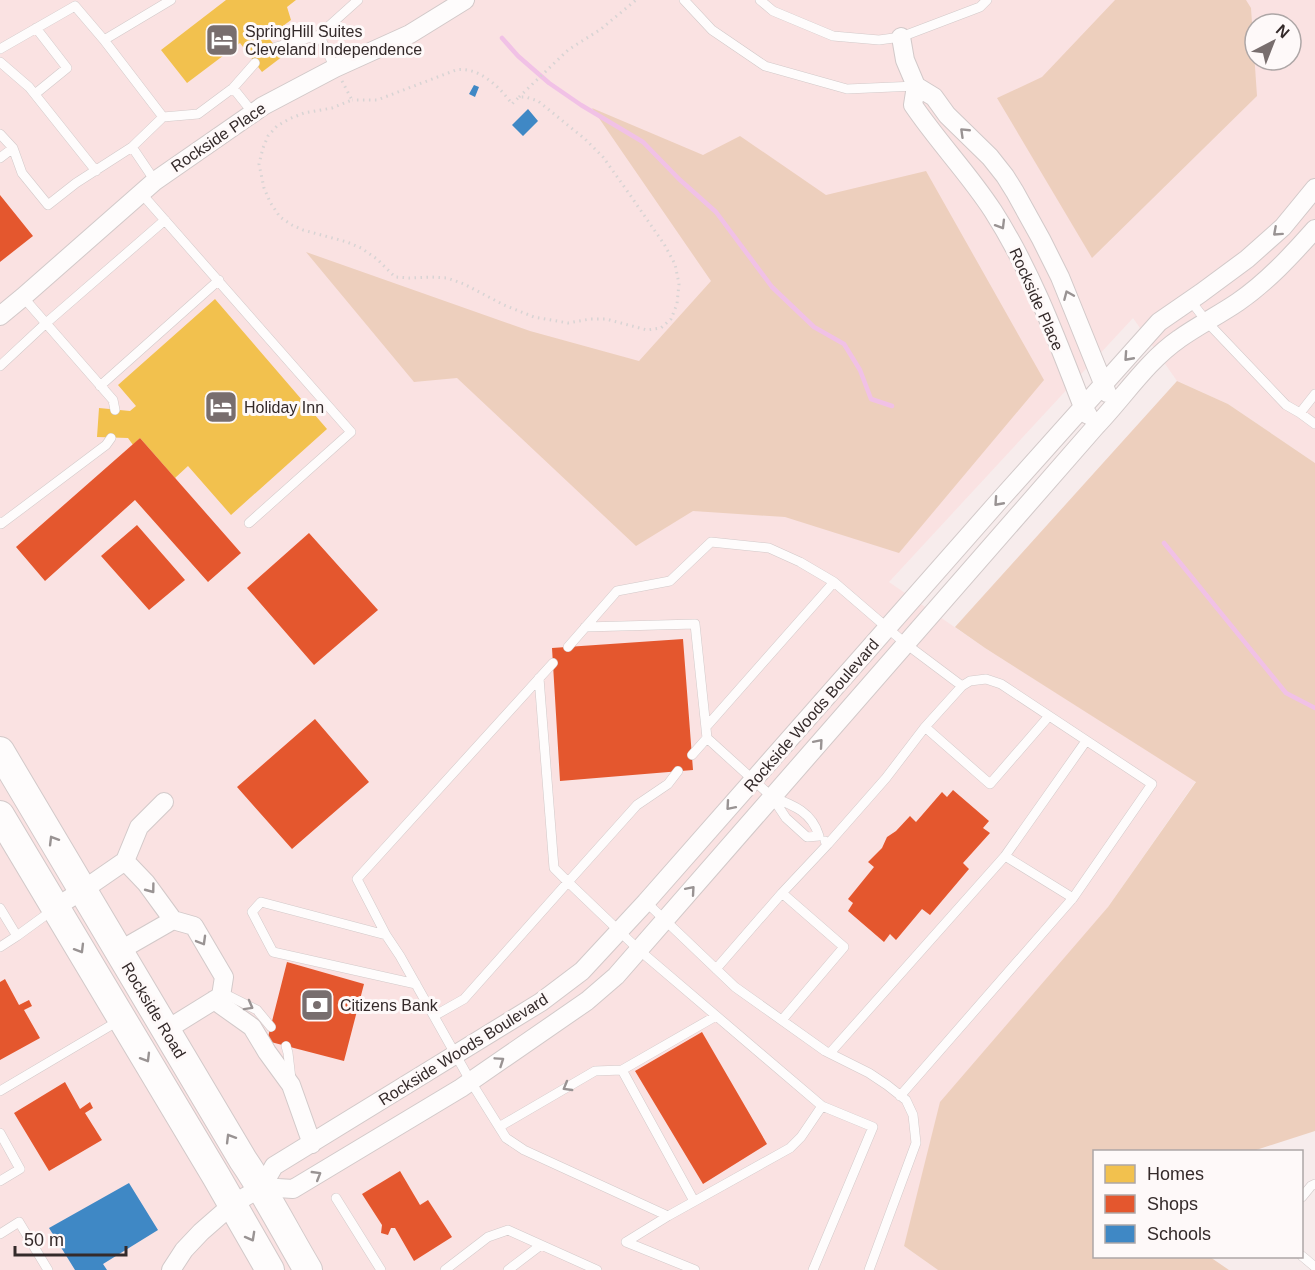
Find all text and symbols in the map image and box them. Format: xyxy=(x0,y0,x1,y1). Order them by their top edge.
north arrow xyxy=(1243,12,1303,72)
text: N xyxy=(1273,21,1293,41)
hotel icon: SpringHill Suites Cleveland Independence xyxy=(204,22,240,58)
place label: SpringHill Suites Cleveland Independence xyxy=(245,23,422,58)
street label: Rockside Place xyxy=(168,99,269,175)
one-way arrow xyxy=(961,128,971,139)
one-way arrow xyxy=(994,219,1006,229)
one-way arrow xyxy=(1273,225,1284,236)
street label: Rockside Place xyxy=(1006,245,1067,353)
one-way arrow xyxy=(1063,291,1075,302)
one-way arrow xyxy=(1124,350,1135,360)
hotel icon: Holiday Inn xyxy=(203,389,239,425)
place label: Holiday Inn xyxy=(244,399,324,416)
one-way arrow xyxy=(994,495,1005,506)
street label: Rockside Woods Boulevard xyxy=(741,636,882,795)
one-way arrow xyxy=(812,739,823,750)
one-way arrow xyxy=(726,799,737,810)
one-way arrow xyxy=(49,836,61,846)
one-way arrow xyxy=(143,883,154,894)
one-way arrow xyxy=(684,886,695,897)
one-way arrow xyxy=(195,935,207,945)
one-way arrow xyxy=(73,943,85,953)
street label: Rockside Road xyxy=(118,959,189,1061)
bank icon: Citizens Bank xyxy=(299,987,335,1023)
street label: Rockside Woods Boulevard xyxy=(376,990,551,1109)
place label: Citizens Bank xyxy=(340,997,439,1014)
one-way arrow xyxy=(243,999,253,1010)
one-way arrow xyxy=(138,1052,150,1062)
one-way arrow xyxy=(494,1058,505,1069)
one-way arrow xyxy=(563,1080,574,1092)
one-way arrow xyxy=(226,1134,238,1144)
legend xyxy=(1093,1150,1303,1258)
text: Homes xyxy=(1147,1164,1204,1184)
one-way arrow xyxy=(311,1170,321,1182)
text: Shops xyxy=(1147,1194,1198,1214)
scale bar xyxy=(15,1219,126,1257)
text: Schools xyxy=(1147,1224,1211,1244)
text: 50 m xyxy=(24,1230,64,1250)
one-way arrow xyxy=(244,1231,255,1241)

